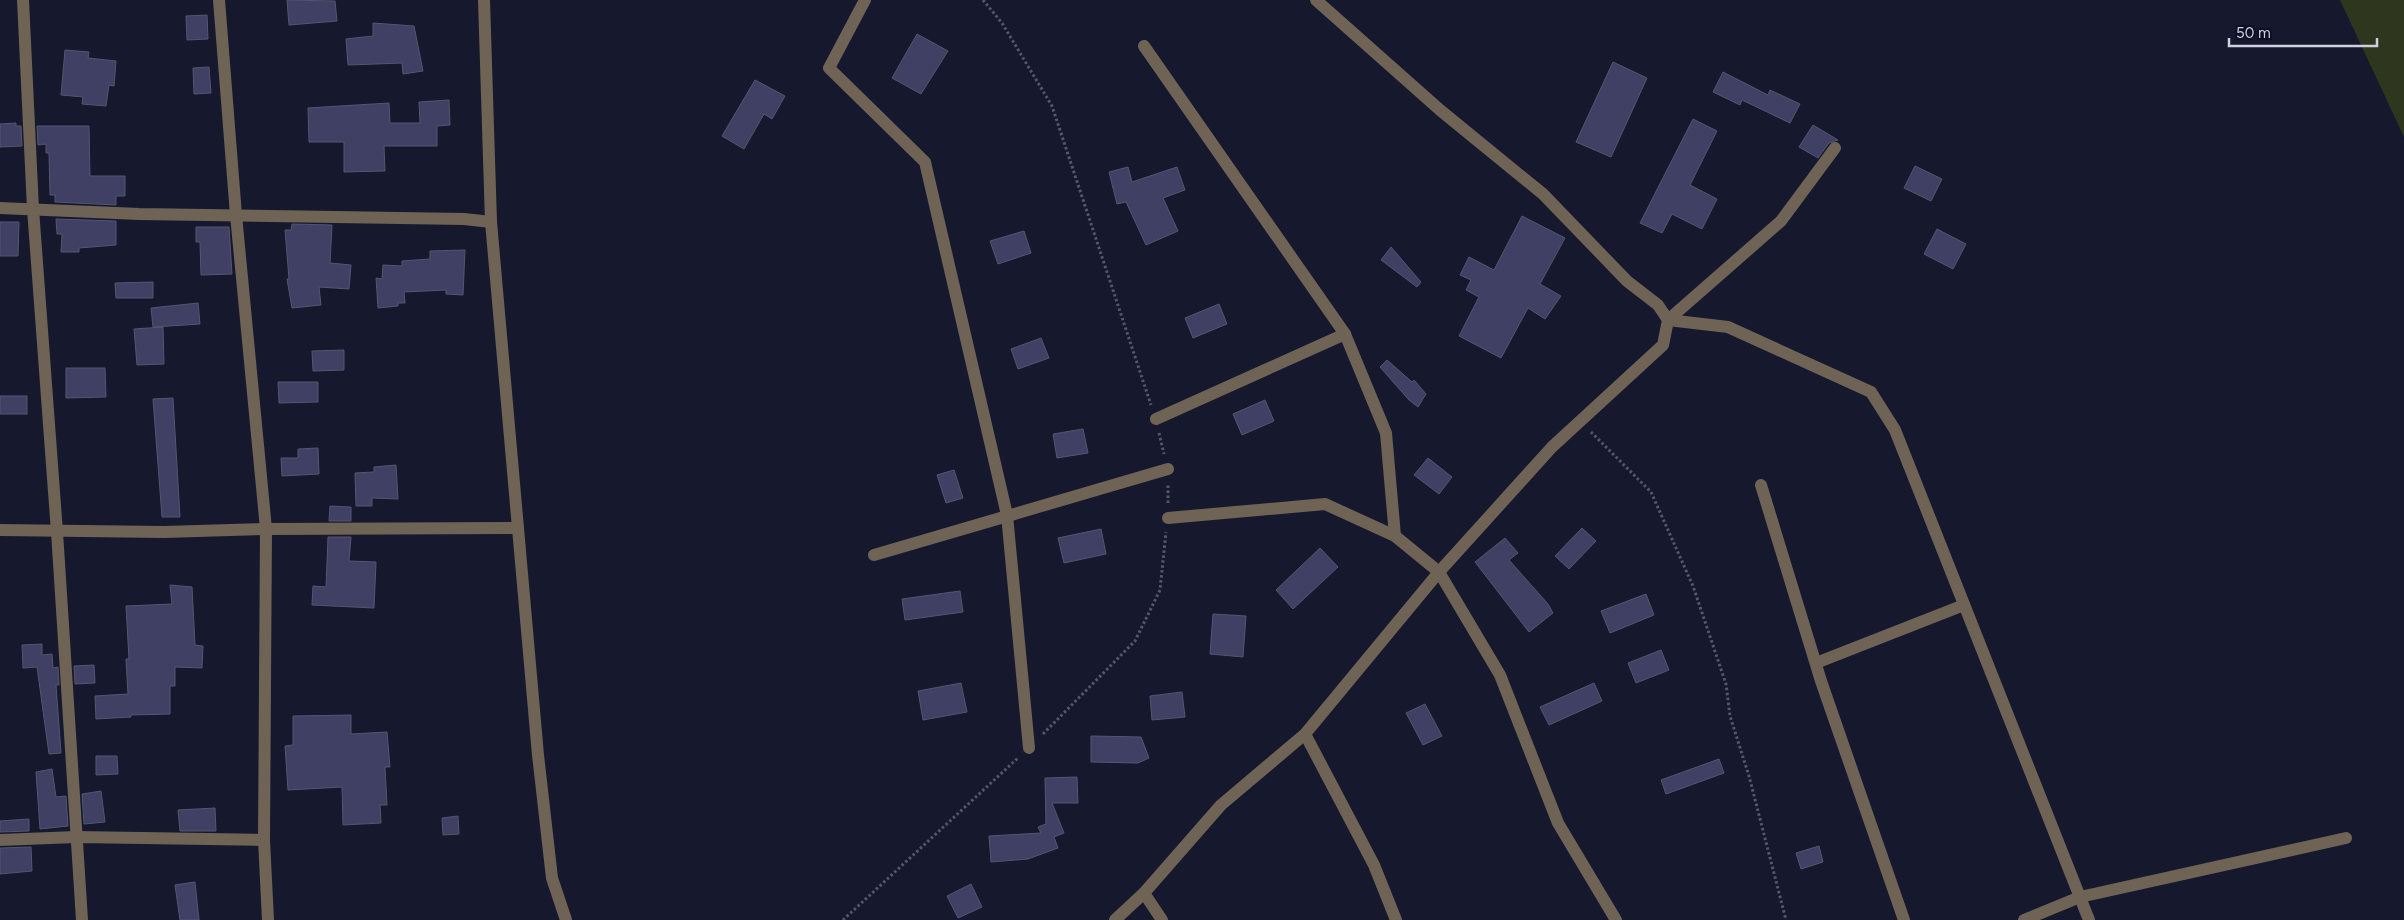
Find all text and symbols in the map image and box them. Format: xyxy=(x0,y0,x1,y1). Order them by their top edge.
scale bar xyxy=(2229,15,2376,47)
text: 50 m xyxy=(2236,24,2271,42)

